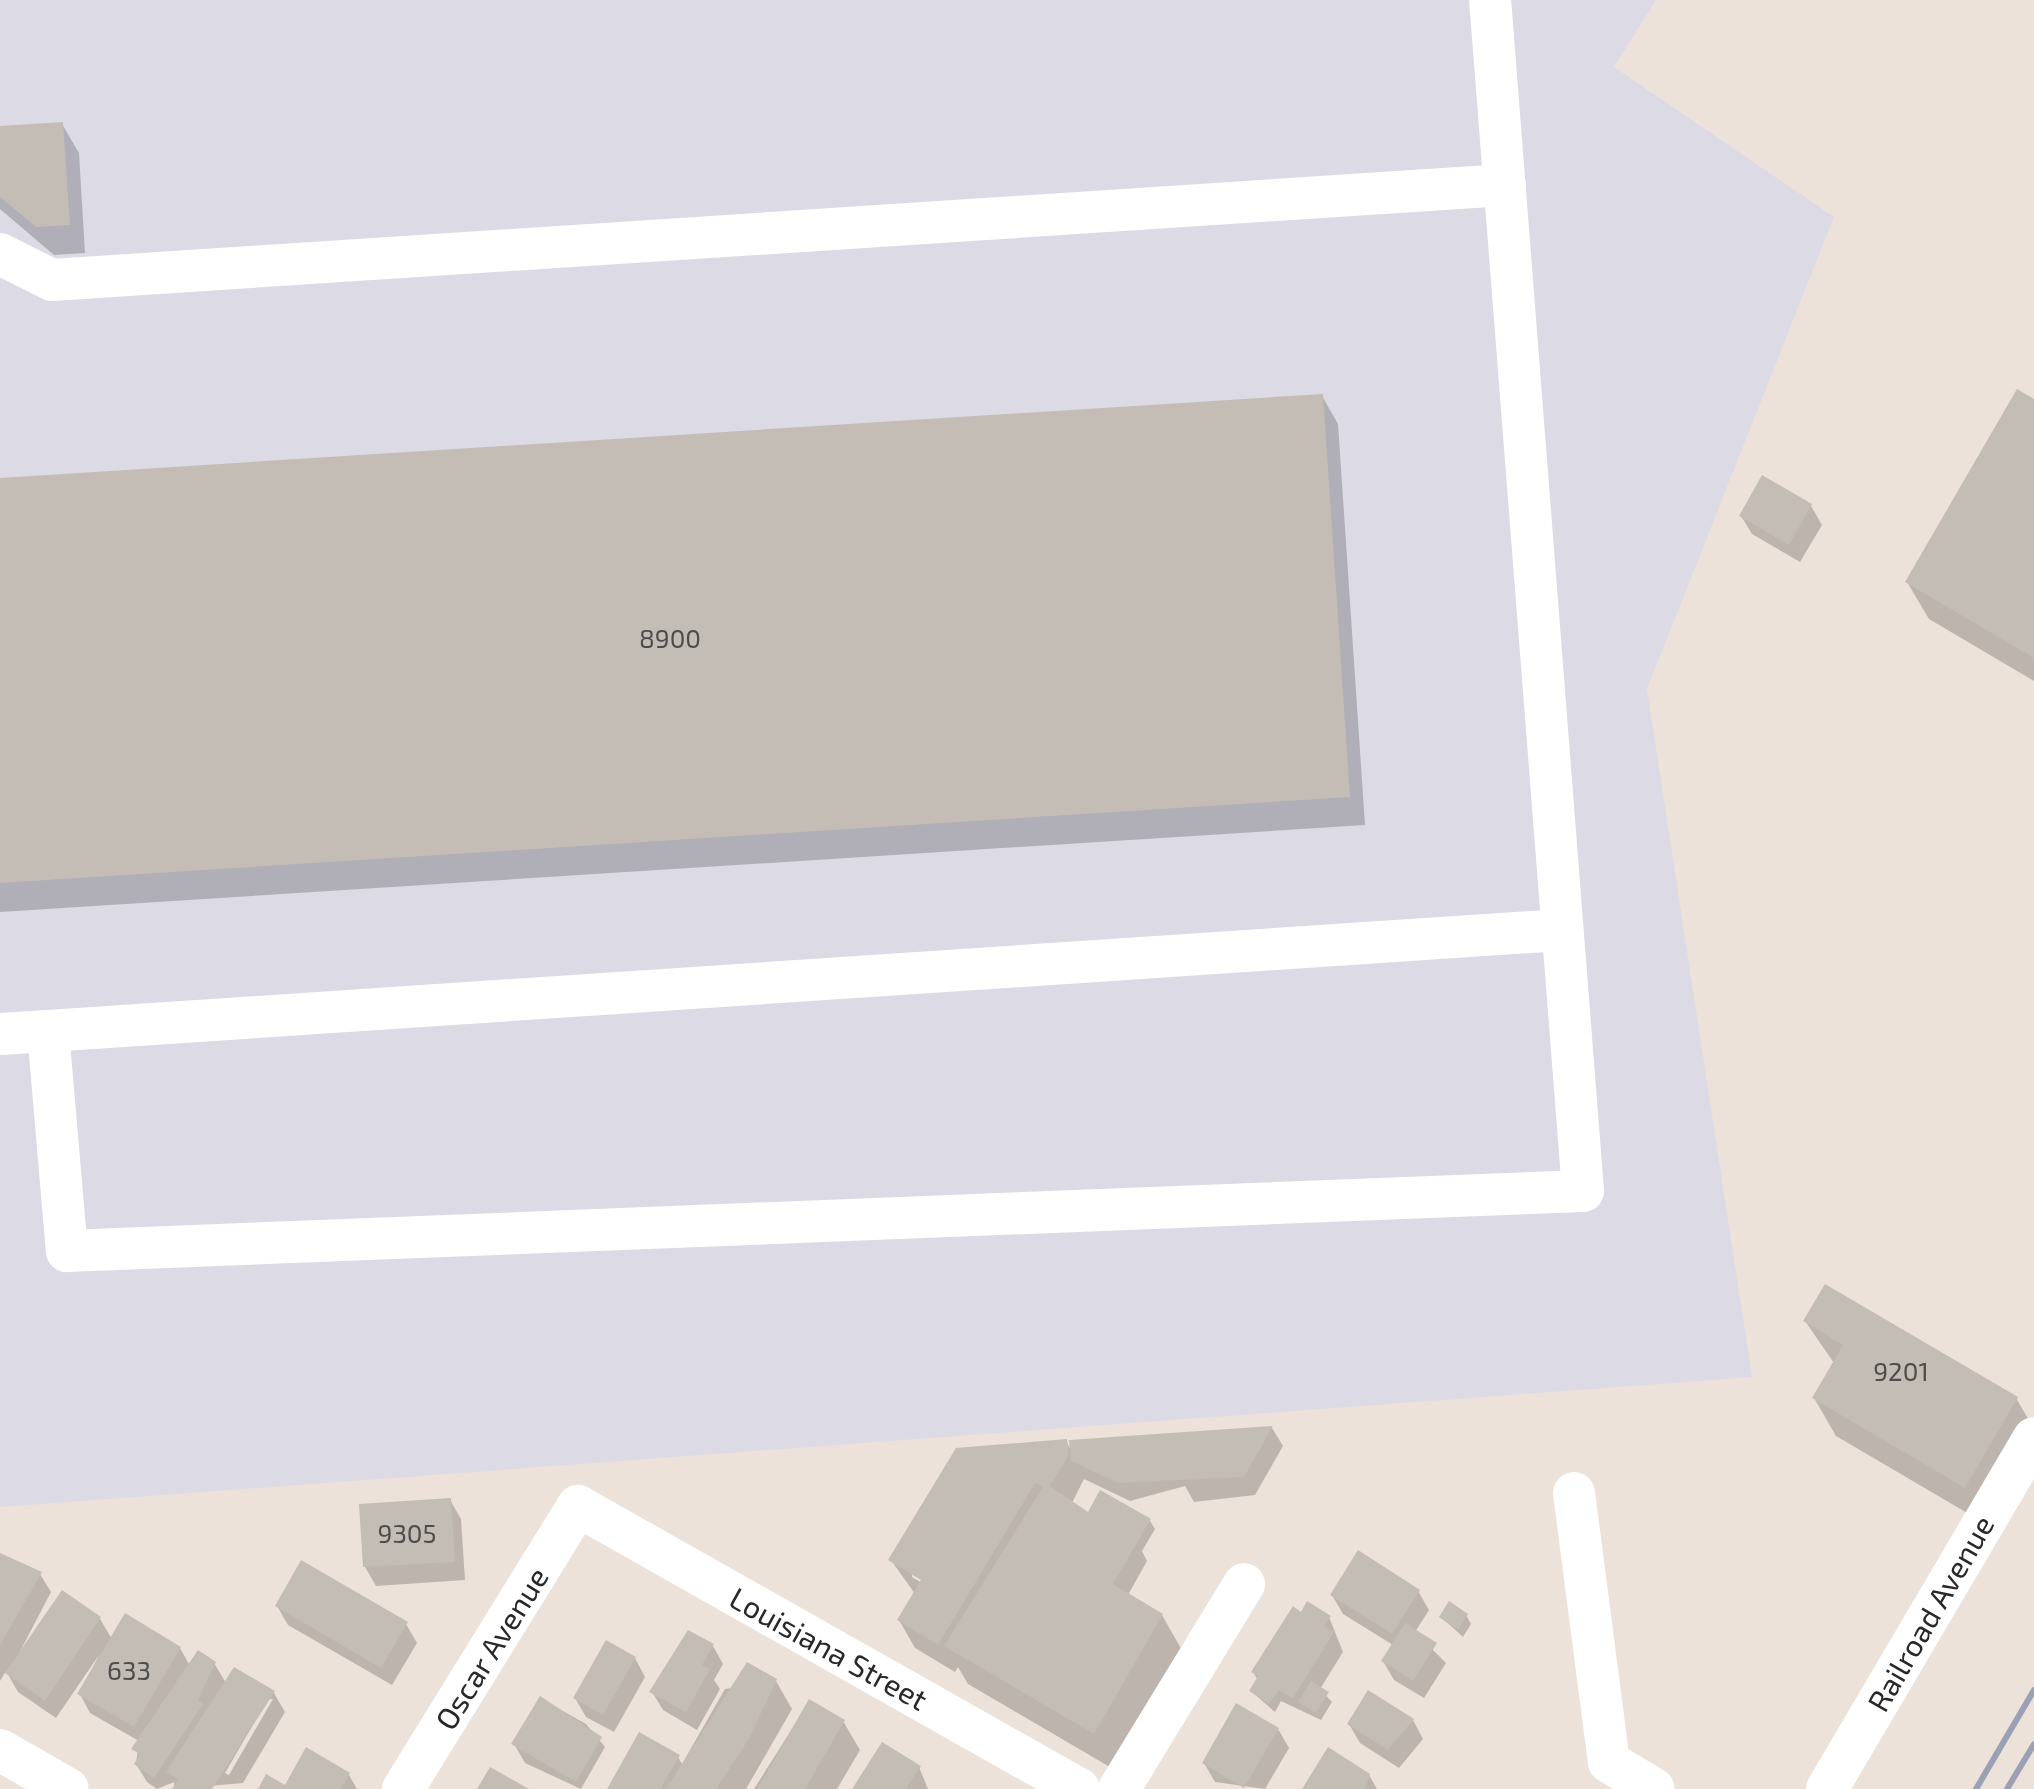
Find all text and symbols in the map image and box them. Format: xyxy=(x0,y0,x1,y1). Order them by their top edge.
house number: 8900 xyxy=(639,622,701,654)
house number: 9201 xyxy=(1873,1355,1929,1387)
street label: Railroad Avenue xyxy=(1859,1508,2001,1718)
house number: 9305 xyxy=(378,1517,436,1549)
street label: Oscar Avenue xyxy=(427,1560,555,1736)
street label: Louisiana Street xyxy=(724,1579,934,1717)
house number: 633 xyxy=(107,1654,151,1686)

